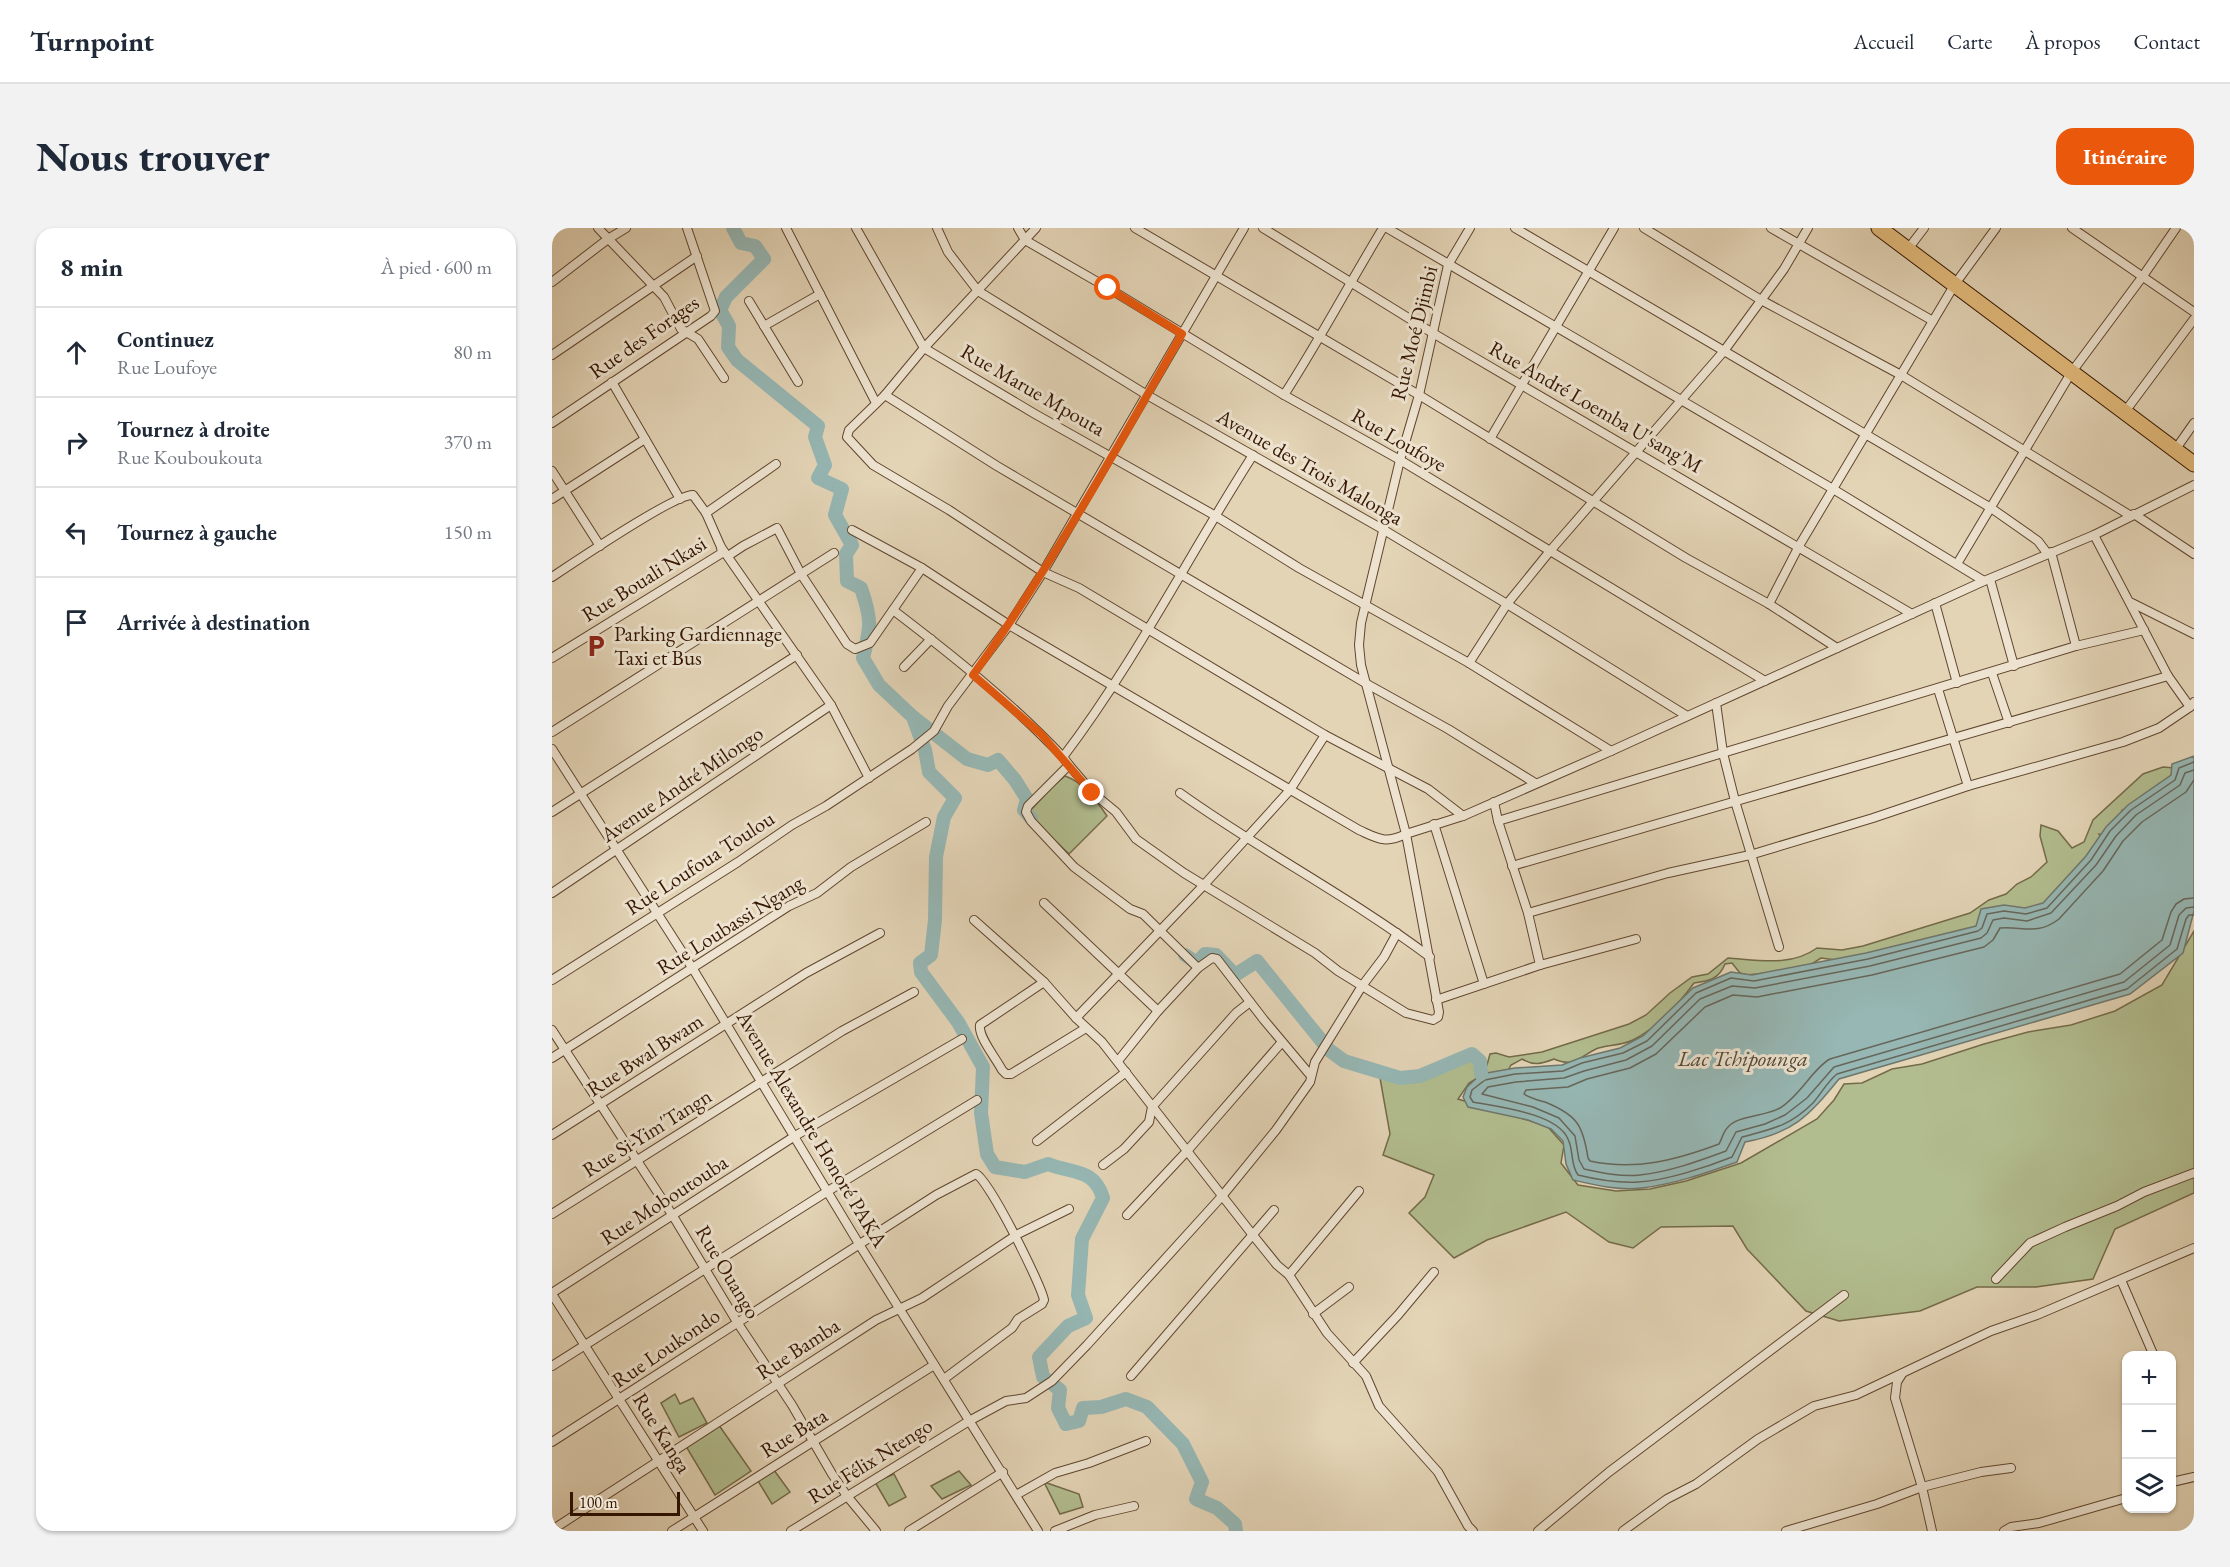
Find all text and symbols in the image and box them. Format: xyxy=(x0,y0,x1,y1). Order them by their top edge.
text: Turnpoint xyxy=(30,23,154,59)
text: Accueil xyxy=(1854,28,1914,55)
text: Carte xyxy=(1947,28,1992,55)
text: À propos xyxy=(2025,28,2100,55)
text: Contact xyxy=(2133,28,2200,55)
button: Itinéraire xyxy=(2056,128,2194,185)
text: Nous trouver xyxy=(36,129,270,184)
text: 8 min xyxy=(60,250,123,284)
text: À pied · 600 m xyxy=(381,254,492,280)
street label: Rue Moé Djimbi xyxy=(1384,263,1443,403)
route start xyxy=(1094,274,1120,300)
street label: Rue des Forages xyxy=(583,289,704,384)
text: Continuez xyxy=(117,325,214,354)
street label: Rue André Loemba U'sang'M xyxy=(1485,334,1708,479)
icon: ahead xyxy=(60,336,93,369)
street label: Rue Marue Mpouta xyxy=(956,337,1111,442)
text: 80 m xyxy=(453,339,492,365)
text: Rue Loufoye xyxy=(117,354,217,380)
street label: Avenue des Trois Malonga xyxy=(1211,402,1409,531)
street label: Rue Loufoye xyxy=(1347,402,1451,478)
text: Tournez à droite xyxy=(117,415,270,444)
icon: right xyxy=(60,426,93,459)
text: 370 m xyxy=(444,429,492,455)
text: Rue Kouboukouta xyxy=(117,444,262,470)
icon: left xyxy=(60,516,93,549)
text: Tournez à gauche xyxy=(117,518,277,547)
text: 150 m xyxy=(444,519,492,545)
street label: Rue Bouali Nkasi xyxy=(576,530,711,628)
icon: arrive xyxy=(60,606,93,639)
text: Arrivée à destination xyxy=(117,608,310,637)
place label: Parking Gardiennage Taxi et Bus xyxy=(614,620,782,671)
parking icon: Parking Gardiennage Taxi et Bus xyxy=(583,633,609,659)
street label: Avenue André Milongo xyxy=(594,719,768,849)
route end xyxy=(1078,779,1104,805)
street label: Rue Loufoua Toulou xyxy=(620,804,779,921)
street label: Rue Loubassi Ngang xyxy=(651,868,809,981)
street label: Avenue Alexandre Honoré PAKA xyxy=(730,1005,894,1252)
street label: Rue Bwal Bwam xyxy=(581,1007,708,1102)
water label: Lac Tchipounga xyxy=(1677,1044,1808,1073)
street label: Rue Si-Yim'Tangn xyxy=(577,1082,716,1183)
street label: Rue Moboutouba xyxy=(595,1148,733,1251)
street label: Rue Ouango xyxy=(690,1220,767,1323)
street label: Rue Loukondo xyxy=(607,1302,725,1394)
street label: Rue Bamba xyxy=(751,1311,845,1386)
map controls xyxy=(2122,1351,2176,1513)
button: + xyxy=(2122,1351,2176,1405)
street label: Rue Kanga xyxy=(627,1388,698,1478)
street label: Rue Bata xyxy=(755,1401,833,1464)
button: − xyxy=(2122,1405,2176,1459)
street label: Rue Félix Ntengo xyxy=(802,1411,937,1510)
button: layers xyxy=(2122,1459,2176,1513)
scale bar xyxy=(570,1489,680,1516)
text: 100 m xyxy=(579,1492,618,1513)

